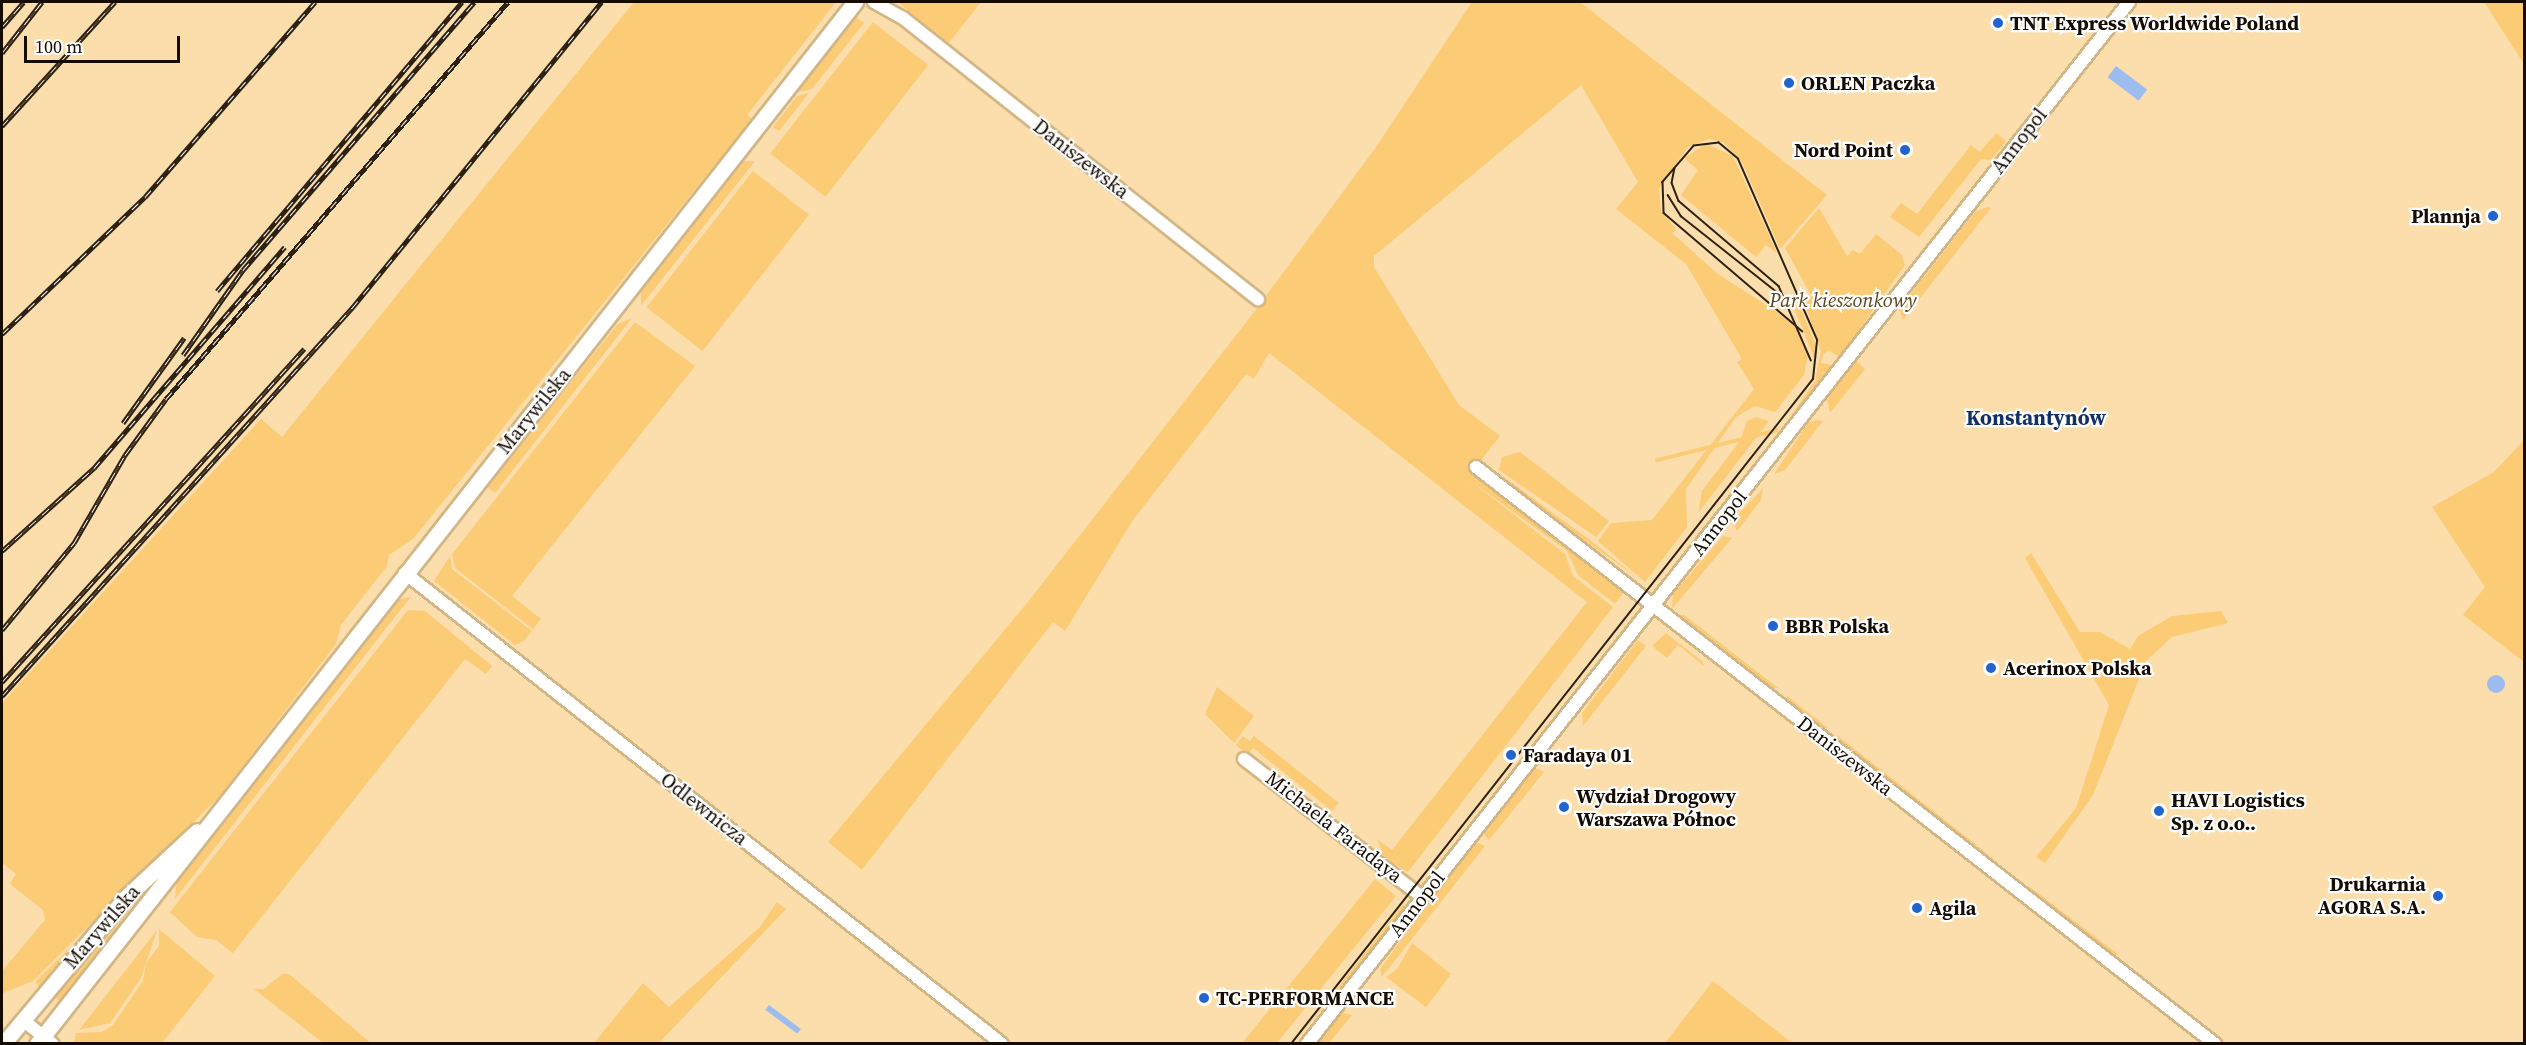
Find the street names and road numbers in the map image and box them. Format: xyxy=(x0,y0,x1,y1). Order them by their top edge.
street label: Annopol xyxy=(1986,103,2052,179)
street label: Daniszewska xyxy=(1028,114,1134,204)
street label: Marywilska xyxy=(492,363,576,459)
street label: Annopol xyxy=(1686,485,1752,561)
street label: Daniszewska xyxy=(1792,711,1898,801)
street label: Michaela Faradaya xyxy=(1261,766,1407,888)
street label: Odlewnicza xyxy=(656,768,752,850)
street label: Annopol xyxy=(1384,866,1450,942)
street label: Marywilska xyxy=(59,880,145,974)

